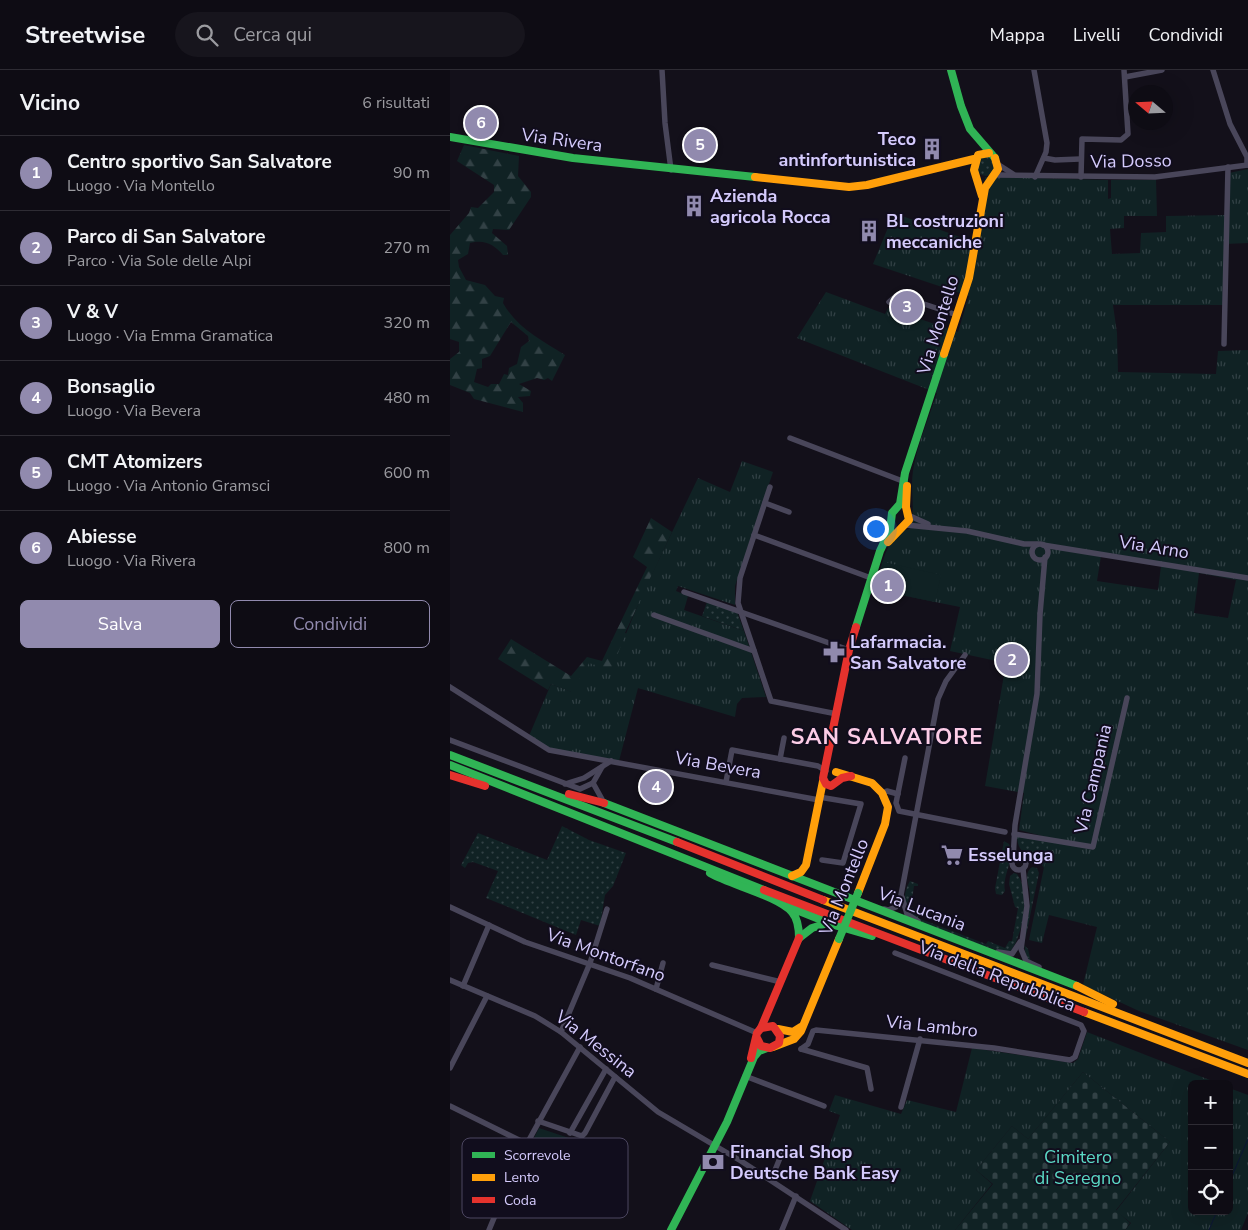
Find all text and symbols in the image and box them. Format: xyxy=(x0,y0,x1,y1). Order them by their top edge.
search box xyxy=(175,12,525,57)
text: Streetwise xyxy=(25,19,145,51)
icon: search xyxy=(193,21,221,49)
text: Cerca qui xyxy=(233,22,312,48)
text: Mappa xyxy=(990,23,1045,47)
text: Livelli xyxy=(1073,23,1120,47)
text: Condividi xyxy=(1148,23,1223,47)
north arrow xyxy=(1128,85,1173,130)
text: Vicino xyxy=(20,89,80,117)
text: 6 risultati xyxy=(362,92,430,114)
pin: 6 xyxy=(465,104,497,142)
street label: Via Rivera xyxy=(519,122,604,158)
pin: 5 xyxy=(684,126,716,164)
place label: Teco antinfortunistica xyxy=(778,127,916,172)
building icon: Teco antinfortunistica xyxy=(919,136,945,162)
street label: Via Dosso xyxy=(1089,148,1172,174)
text: Centro sportivo San Salvatore xyxy=(67,149,332,175)
text: 1 xyxy=(31,162,41,184)
text: 90 m xyxy=(393,162,430,184)
text: Luogo · Via Montello xyxy=(67,175,215,197)
place label: Azienda agricola Rocca xyxy=(710,184,831,229)
building icon: Azienda agricola Rocca xyxy=(681,193,707,219)
place label: BL costruzioni meccaniche xyxy=(886,209,1004,254)
building icon: BL costruzioni meccaniche xyxy=(856,218,882,244)
text: Parco di San Salvatore xyxy=(67,224,266,250)
text: 2 xyxy=(31,237,41,259)
text: 270 m xyxy=(383,237,430,259)
text: Parco · Via Sole delle Alpi xyxy=(67,250,252,272)
street label: Via Montello xyxy=(911,272,964,379)
pin: 3 xyxy=(891,288,923,326)
text: V & V xyxy=(67,299,118,325)
text: 3 xyxy=(31,312,41,334)
text: 320 m xyxy=(383,312,430,334)
text: Luogo · Via Emma Gramatica xyxy=(67,325,273,347)
text: Bonsaglio xyxy=(67,374,155,400)
text: 4 xyxy=(31,387,41,409)
text: 480 m xyxy=(383,387,430,409)
text: Luogo · Via Bevera xyxy=(67,400,201,422)
text: CMT Atomizers xyxy=(67,449,203,475)
text: 5 xyxy=(31,462,41,484)
text: 600 m xyxy=(383,462,430,484)
text: Luogo · Via Antonio Gramsci xyxy=(67,475,270,497)
your location xyxy=(863,516,889,542)
text: Abiesse xyxy=(67,524,137,550)
street label: Via Arno xyxy=(1116,529,1191,564)
text: 6 xyxy=(31,537,41,559)
text: 800 m xyxy=(383,537,430,559)
text: Luogo · Via Rivera xyxy=(67,550,196,572)
pin: 1 xyxy=(872,567,904,605)
button: Salva xyxy=(20,600,220,648)
button: Condividi xyxy=(230,600,430,648)
place label: Lafarmacia. San Salvatore xyxy=(850,630,967,675)
pharmacy icon: Lafarmacia. San Salvatore xyxy=(821,639,847,665)
pin: 2 xyxy=(996,641,1028,679)
district label: SAN SALVATORE xyxy=(790,722,984,752)
street label: Via Campania xyxy=(1069,722,1117,837)
street label: Via Bevera xyxy=(672,745,763,784)
pin: 4 xyxy=(640,768,672,806)
street label: Via Montello xyxy=(813,835,874,940)
supermarket icon: Esselunga xyxy=(939,842,965,868)
place label: Esselunga xyxy=(968,843,1053,867)
street label: Via Lucania xyxy=(874,881,969,937)
street label: Via Montorfano xyxy=(542,922,669,988)
street label: Via della Repubblica xyxy=(914,935,1079,1017)
street label: Via Messina xyxy=(550,1004,642,1083)
street label: Via Lambro xyxy=(884,1009,979,1043)
map controls xyxy=(1188,1080,1233,1215)
button: + xyxy=(1188,1080,1233,1125)
button: − xyxy=(1188,1125,1233,1170)
legend xyxy=(462,1138,628,1218)
place label: Financial Shop Deutsche Bank Easy xyxy=(730,1140,900,1185)
park label: Cimitero di Seregno xyxy=(1035,1145,1121,1190)
text: Scorrevole xyxy=(504,1146,570,1165)
bank icon: Financial Shop Deutsche Bank Easy xyxy=(700,1149,726,1175)
text: Lento xyxy=(504,1168,540,1187)
button: locate xyxy=(1188,1170,1233,1215)
text: Coda xyxy=(504,1191,536,1210)

